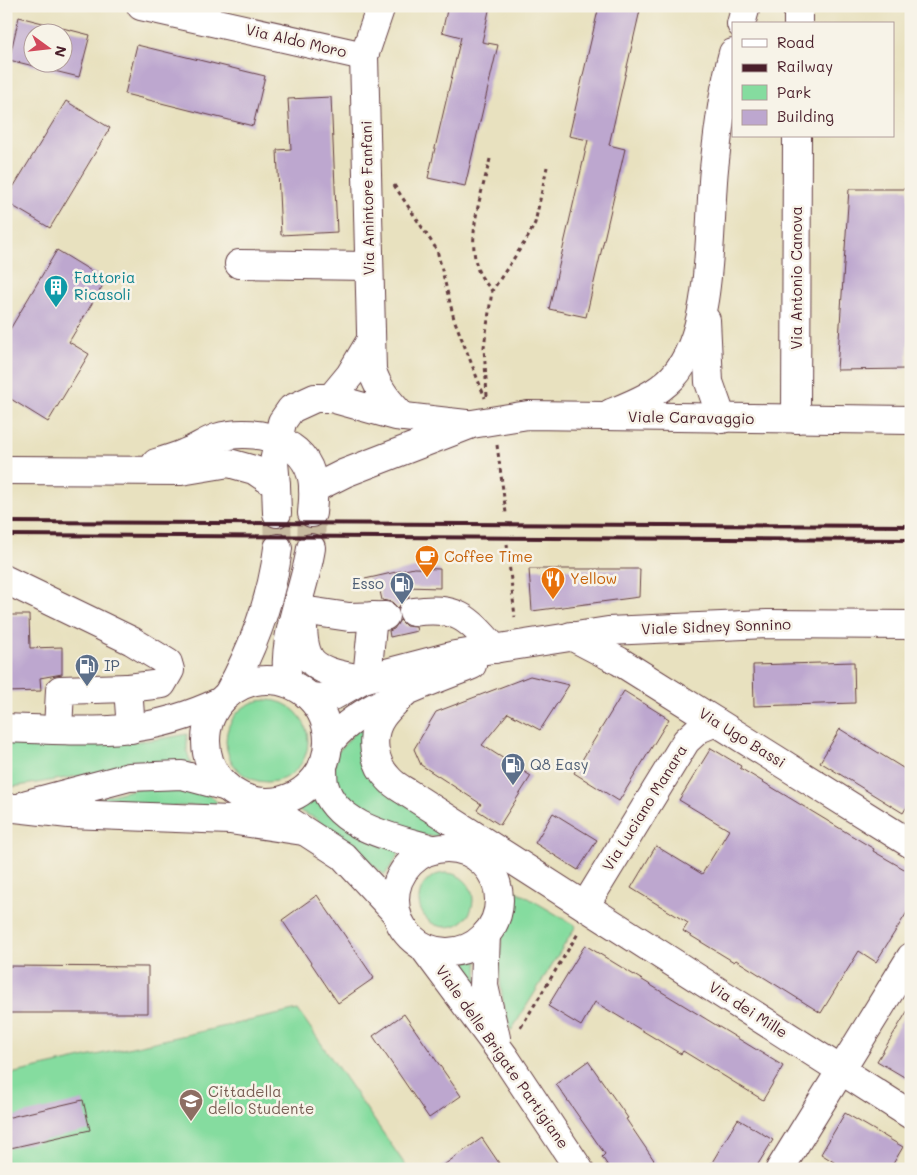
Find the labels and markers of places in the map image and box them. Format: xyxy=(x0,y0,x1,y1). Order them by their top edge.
place label: Fattoria Ricasoli xyxy=(74,267,135,304)
building icon: Fattoria Ricasoli xyxy=(43,274,69,308)
cafe icon: Coffee Time xyxy=(414,544,440,578)
place label: Coffee Time xyxy=(444,546,533,566)
restaurant icon: Yellow xyxy=(540,566,566,600)
place label: Yellow xyxy=(570,568,617,588)
fuel station icon: Esso xyxy=(389,571,415,605)
place label: Esso xyxy=(352,573,384,593)
fuel station icon: IP xyxy=(74,653,100,687)
place label: IP xyxy=(104,655,120,675)
fuel station icon: Q8 Easy xyxy=(500,752,526,786)
place label: Q8 Easy xyxy=(530,754,589,774)
place label: Cittadella dello Studente xyxy=(208,1081,314,1118)
school or university icon: Cittadella dello Studente xyxy=(178,1088,204,1122)

